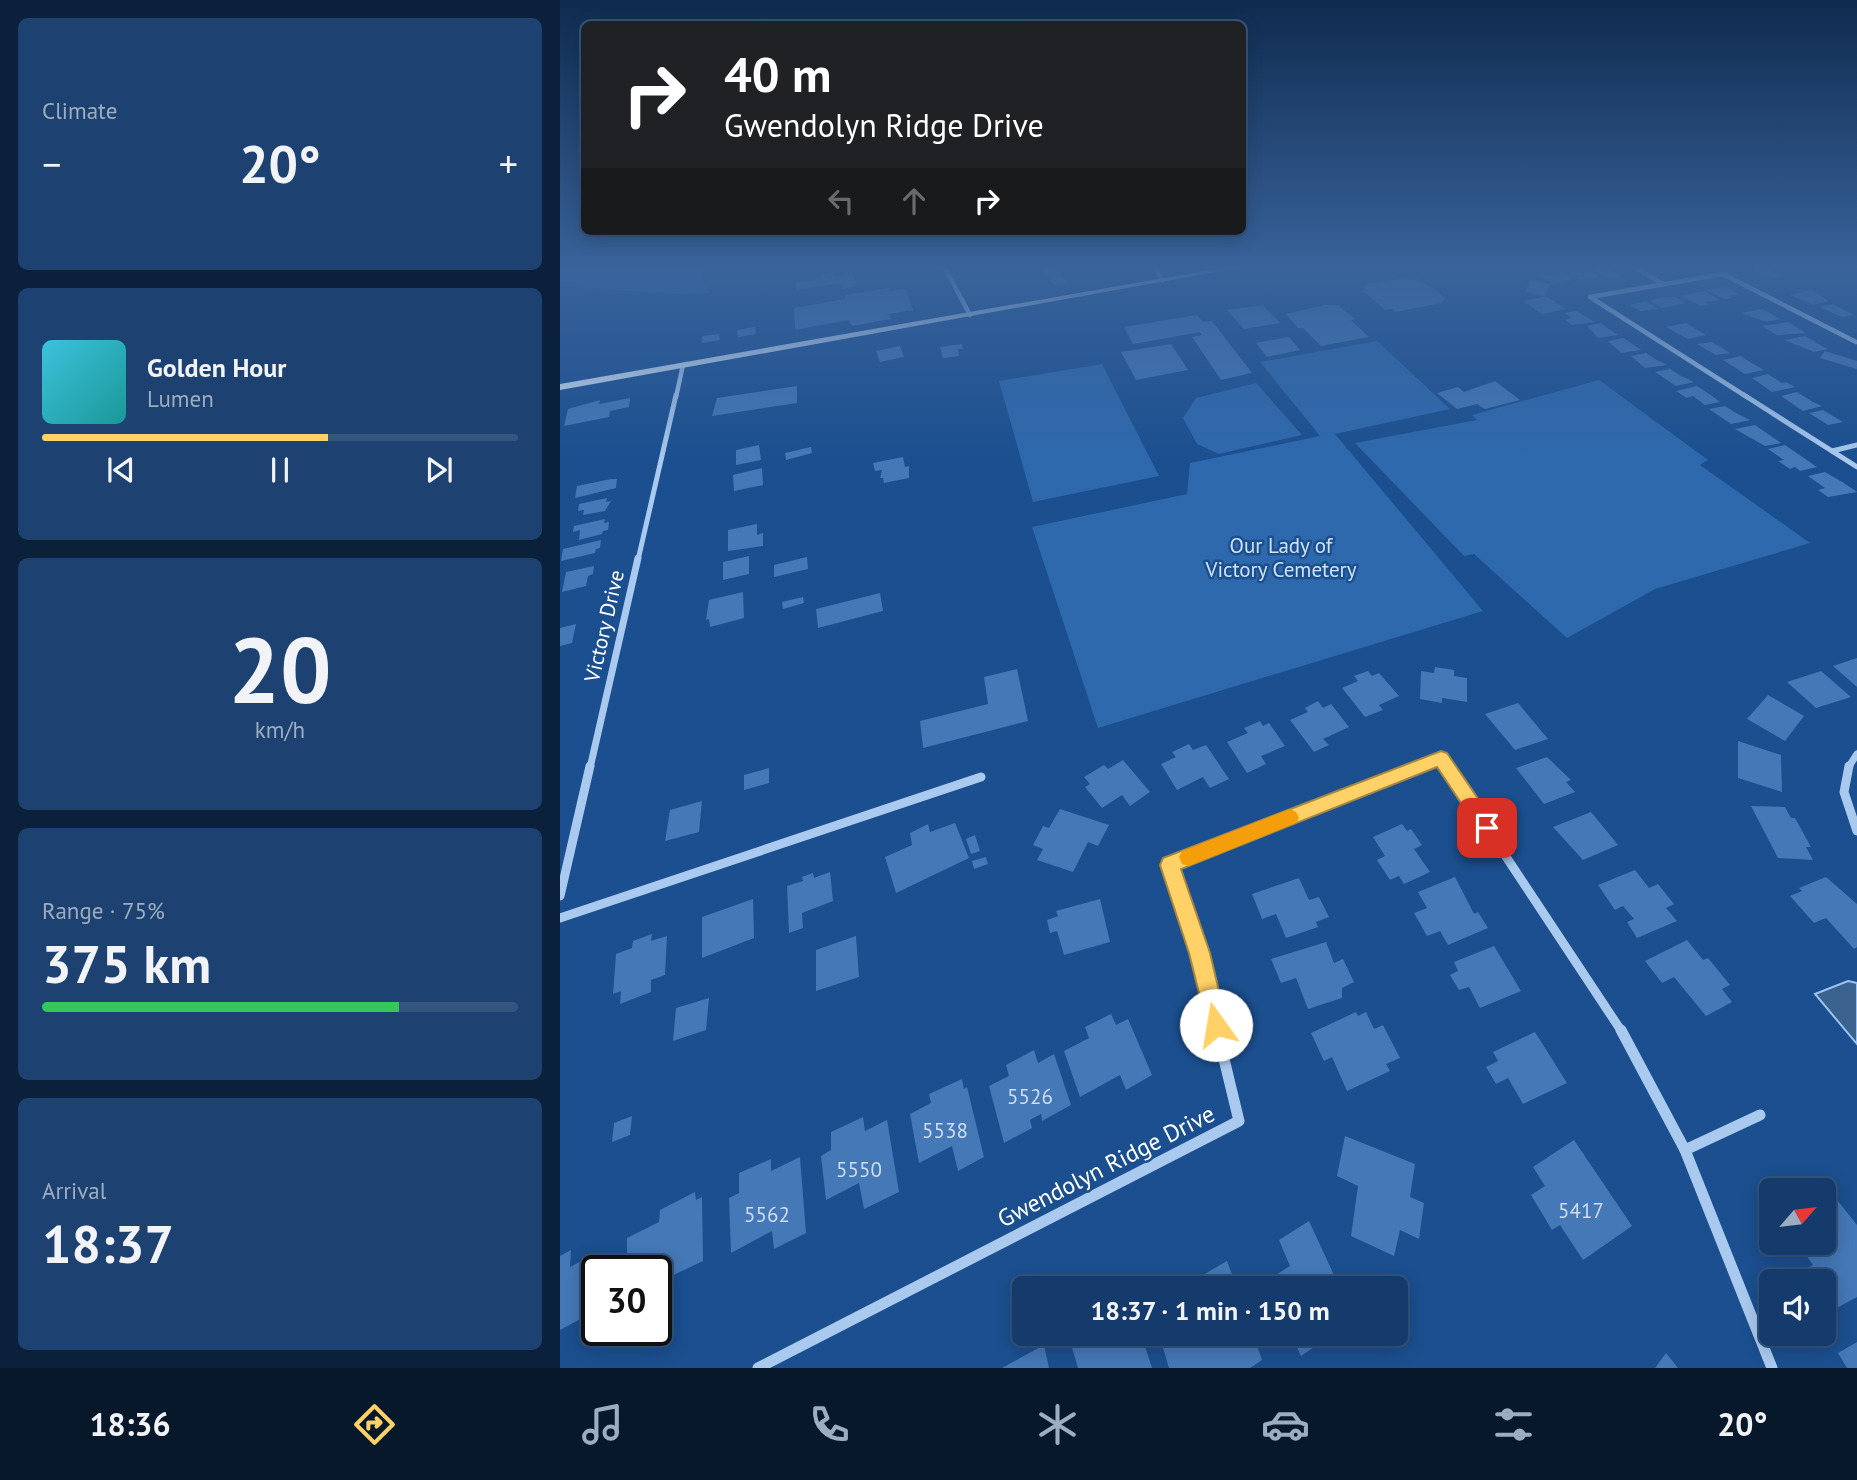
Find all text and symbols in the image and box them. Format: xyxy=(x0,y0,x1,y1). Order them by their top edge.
text: 40 m xyxy=(724,42,831,106)
icon: right xyxy=(609,49,700,140)
text: Climate xyxy=(42,96,117,125)
text: Gwendolyn Ridge Drive xyxy=(724,104,1044,146)
text: 20° xyxy=(239,130,321,197)
text: − xyxy=(42,139,61,188)
text: + xyxy=(499,139,518,188)
icon: left xyxy=(822,182,860,220)
icon: ahead xyxy=(895,182,933,220)
icon: right xyxy=(968,182,1006,220)
text: Golden Hour xyxy=(147,351,286,384)
text: Lumen xyxy=(147,384,214,413)
icon: previous xyxy=(102,451,140,489)
icon: pause xyxy=(261,451,299,489)
icon: next xyxy=(420,451,458,489)
park label: Our Lady of Victory Cemetery xyxy=(1204,532,1357,583)
street label: Victory Drive xyxy=(578,567,630,686)
text: 20 xyxy=(228,610,332,728)
text: km/h xyxy=(255,715,305,744)
pin xyxy=(1457,798,1517,858)
icon: arrive xyxy=(1468,809,1506,847)
text: Range · 75% xyxy=(42,896,165,925)
text: 375 km xyxy=(42,930,211,997)
position arrow xyxy=(1179,988,1253,1062)
house number: 5526 xyxy=(1007,1083,1053,1110)
street label: Gwendolyn Ridge Drive xyxy=(992,1098,1220,1234)
house number: 5538 xyxy=(922,1117,968,1144)
house number: 5550 xyxy=(836,1156,882,1183)
text: Arrival xyxy=(42,1176,106,1205)
north arrow xyxy=(1759,1178,1836,1255)
map controls xyxy=(1759,1178,1836,1346)
house number: 5417 xyxy=(1558,1197,1604,1224)
house number: 5562 xyxy=(744,1201,790,1228)
text: 18:37 xyxy=(42,1210,174,1277)
speed limit sign: 30 xyxy=(581,1255,672,1346)
button: sound xyxy=(1759,1269,1836,1346)
text: 18:37 · 1 min · 150 m xyxy=(1090,1294,1330,1327)
icon: directions xyxy=(350,1400,399,1449)
icon: music xyxy=(578,1400,627,1449)
icon: phone xyxy=(805,1400,854,1449)
icon: climate xyxy=(1033,1400,1082,1449)
icon: car xyxy=(1261,1400,1310,1449)
icon: filters xyxy=(1489,1400,1538,1449)
text: 18:36 xyxy=(89,1403,171,1445)
text: 20° xyxy=(1717,1403,1768,1445)

